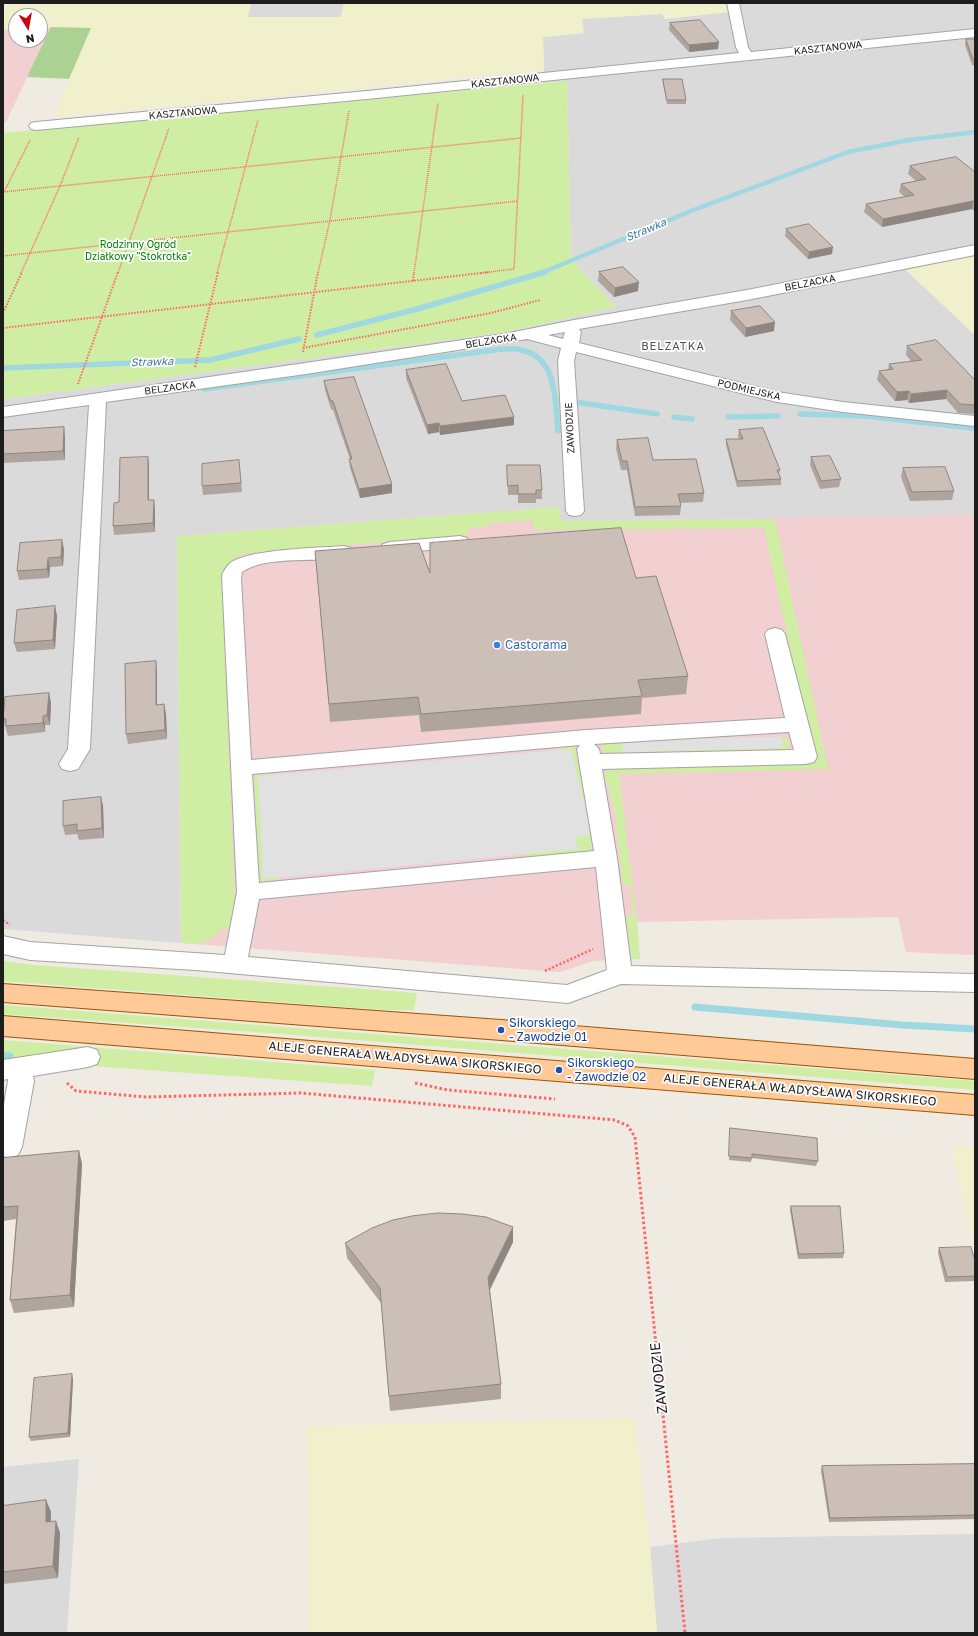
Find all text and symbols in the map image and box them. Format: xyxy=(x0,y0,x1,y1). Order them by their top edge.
north arrow xyxy=(8,8,48,48)
text: N xyxy=(25,32,36,46)
street label: KASZTANOWA xyxy=(793,38,863,58)
street label: KASZTANOWA xyxy=(470,71,540,91)
street label: KASZTANOWA xyxy=(148,104,218,122)
water label: Strawka xyxy=(624,216,668,244)
park label: Rodzinny Ogród Działkowy "Stokrotka" xyxy=(85,239,191,262)
street label: BELZACKA xyxy=(783,272,837,294)
street label: BELZACKA xyxy=(464,331,518,351)
district label: BELZATKA xyxy=(641,340,705,354)
water label: Strawka xyxy=(130,355,174,369)
street label: PODMIEJSKA xyxy=(716,377,782,403)
street label: BELZACKA xyxy=(144,378,196,398)
street label: ZAWODZIE xyxy=(563,402,577,454)
place label: Castorama xyxy=(505,638,567,652)
marker: Castorama xyxy=(492,640,502,650)
place label: Sikorskiego - Zawodzie 01 xyxy=(509,1016,587,1044)
marker: Sikorskiego - Zawodzie 01 xyxy=(496,1025,506,1035)
street label: ALEJE GENERAŁA WŁADYSŁAWA SIKORSKIEGO xyxy=(268,1039,542,1077)
place label: Sikorskiego - Zawodzie 02 xyxy=(567,1056,646,1084)
marker: Sikorskiego - Zawodzie 02 xyxy=(554,1065,564,1075)
street label: ALEJE GENERAŁA WŁADYSŁAWA SIKORSKIEGO xyxy=(663,1071,937,1109)
street label: ZAWODZIE xyxy=(647,1342,671,1414)

